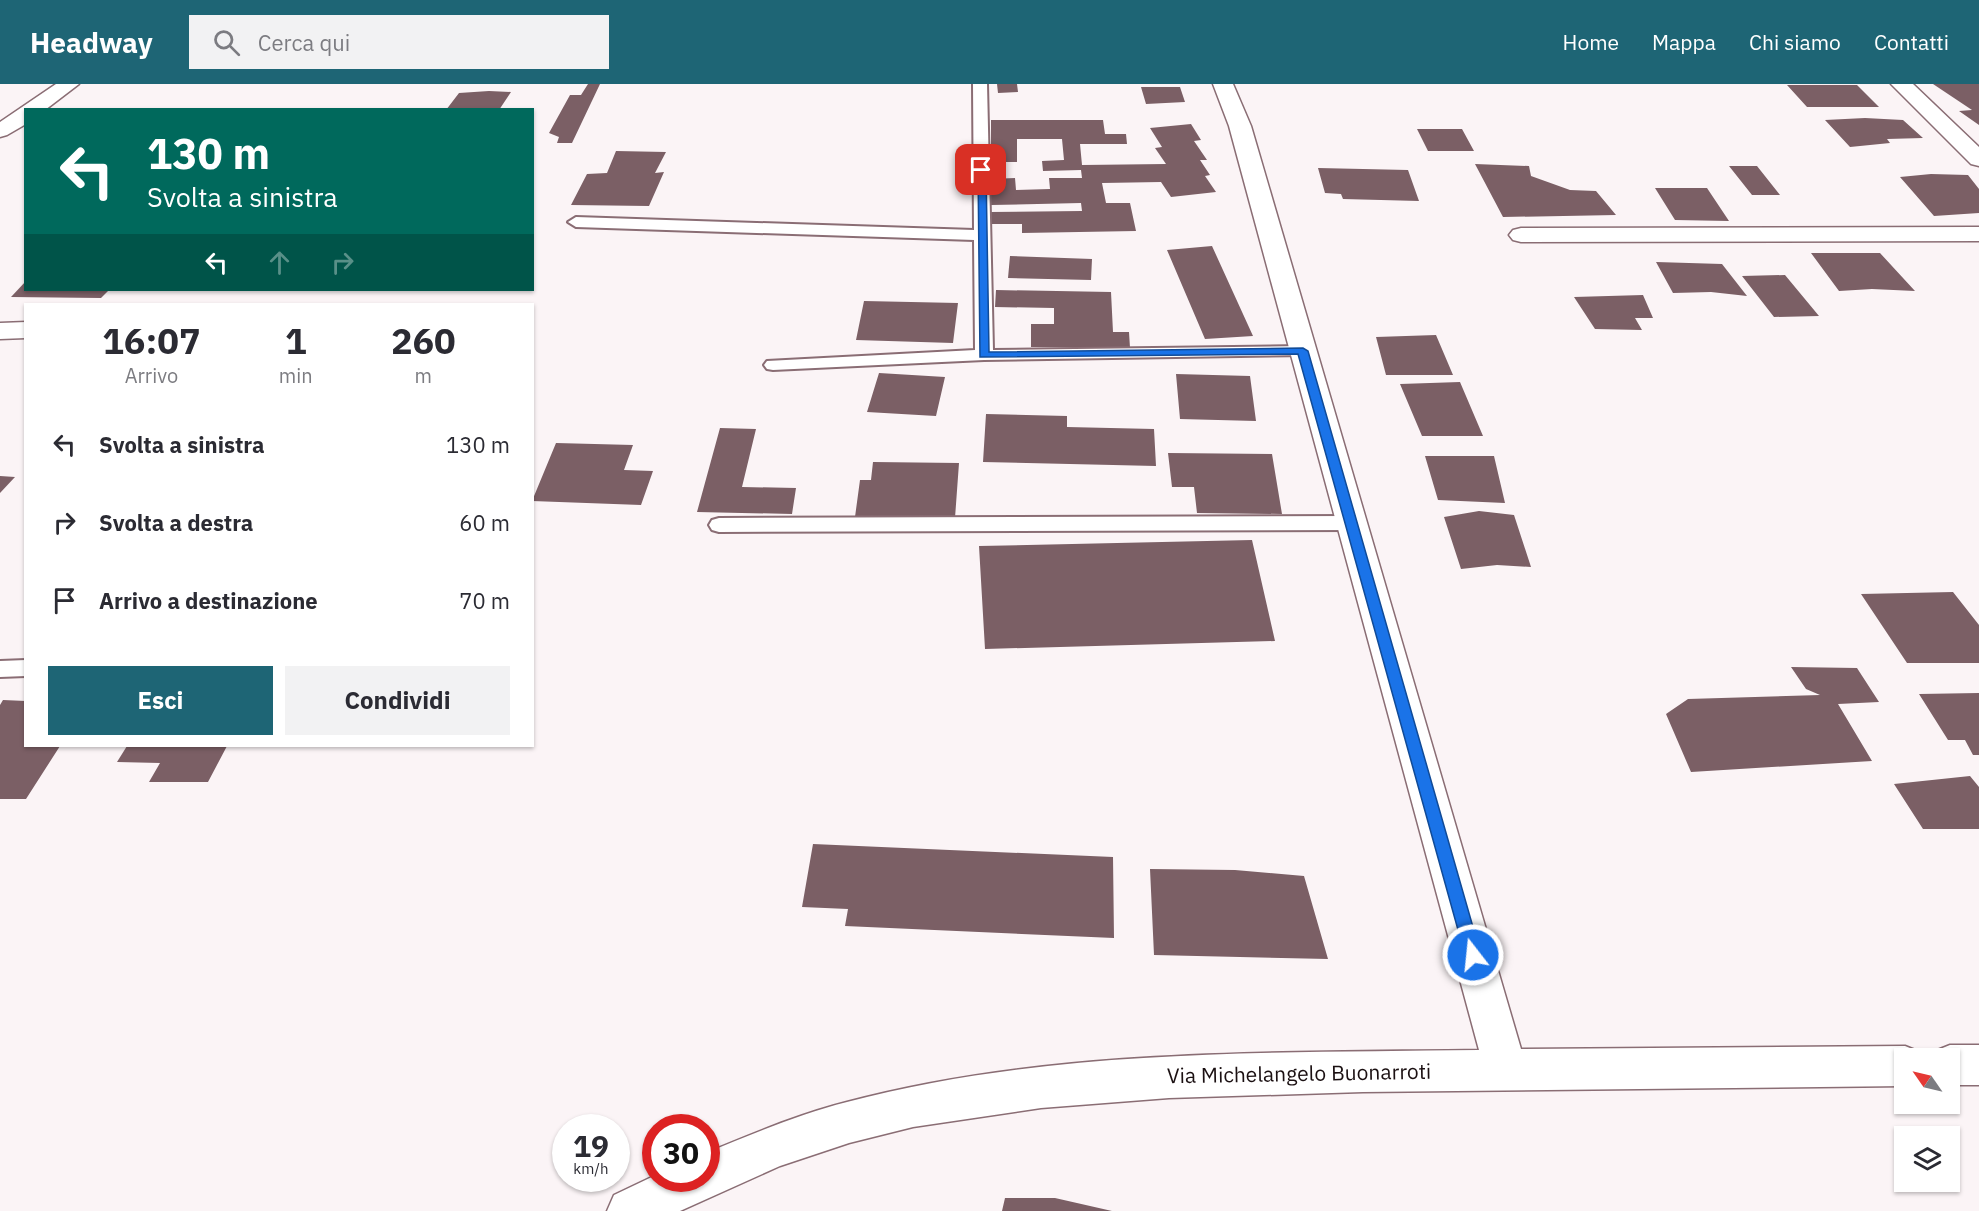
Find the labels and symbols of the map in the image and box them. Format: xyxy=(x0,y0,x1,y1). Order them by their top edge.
pin xyxy=(955,144,1006,195)
position arrow xyxy=(1441,923,1505,987)
north arrow xyxy=(1894,1048,1960,1114)
street label: Via Michelangelo Buonarroti xyxy=(1166,1057,1431,1089)
speed limit sign: 30 xyxy=(642,1114,720,1192)

